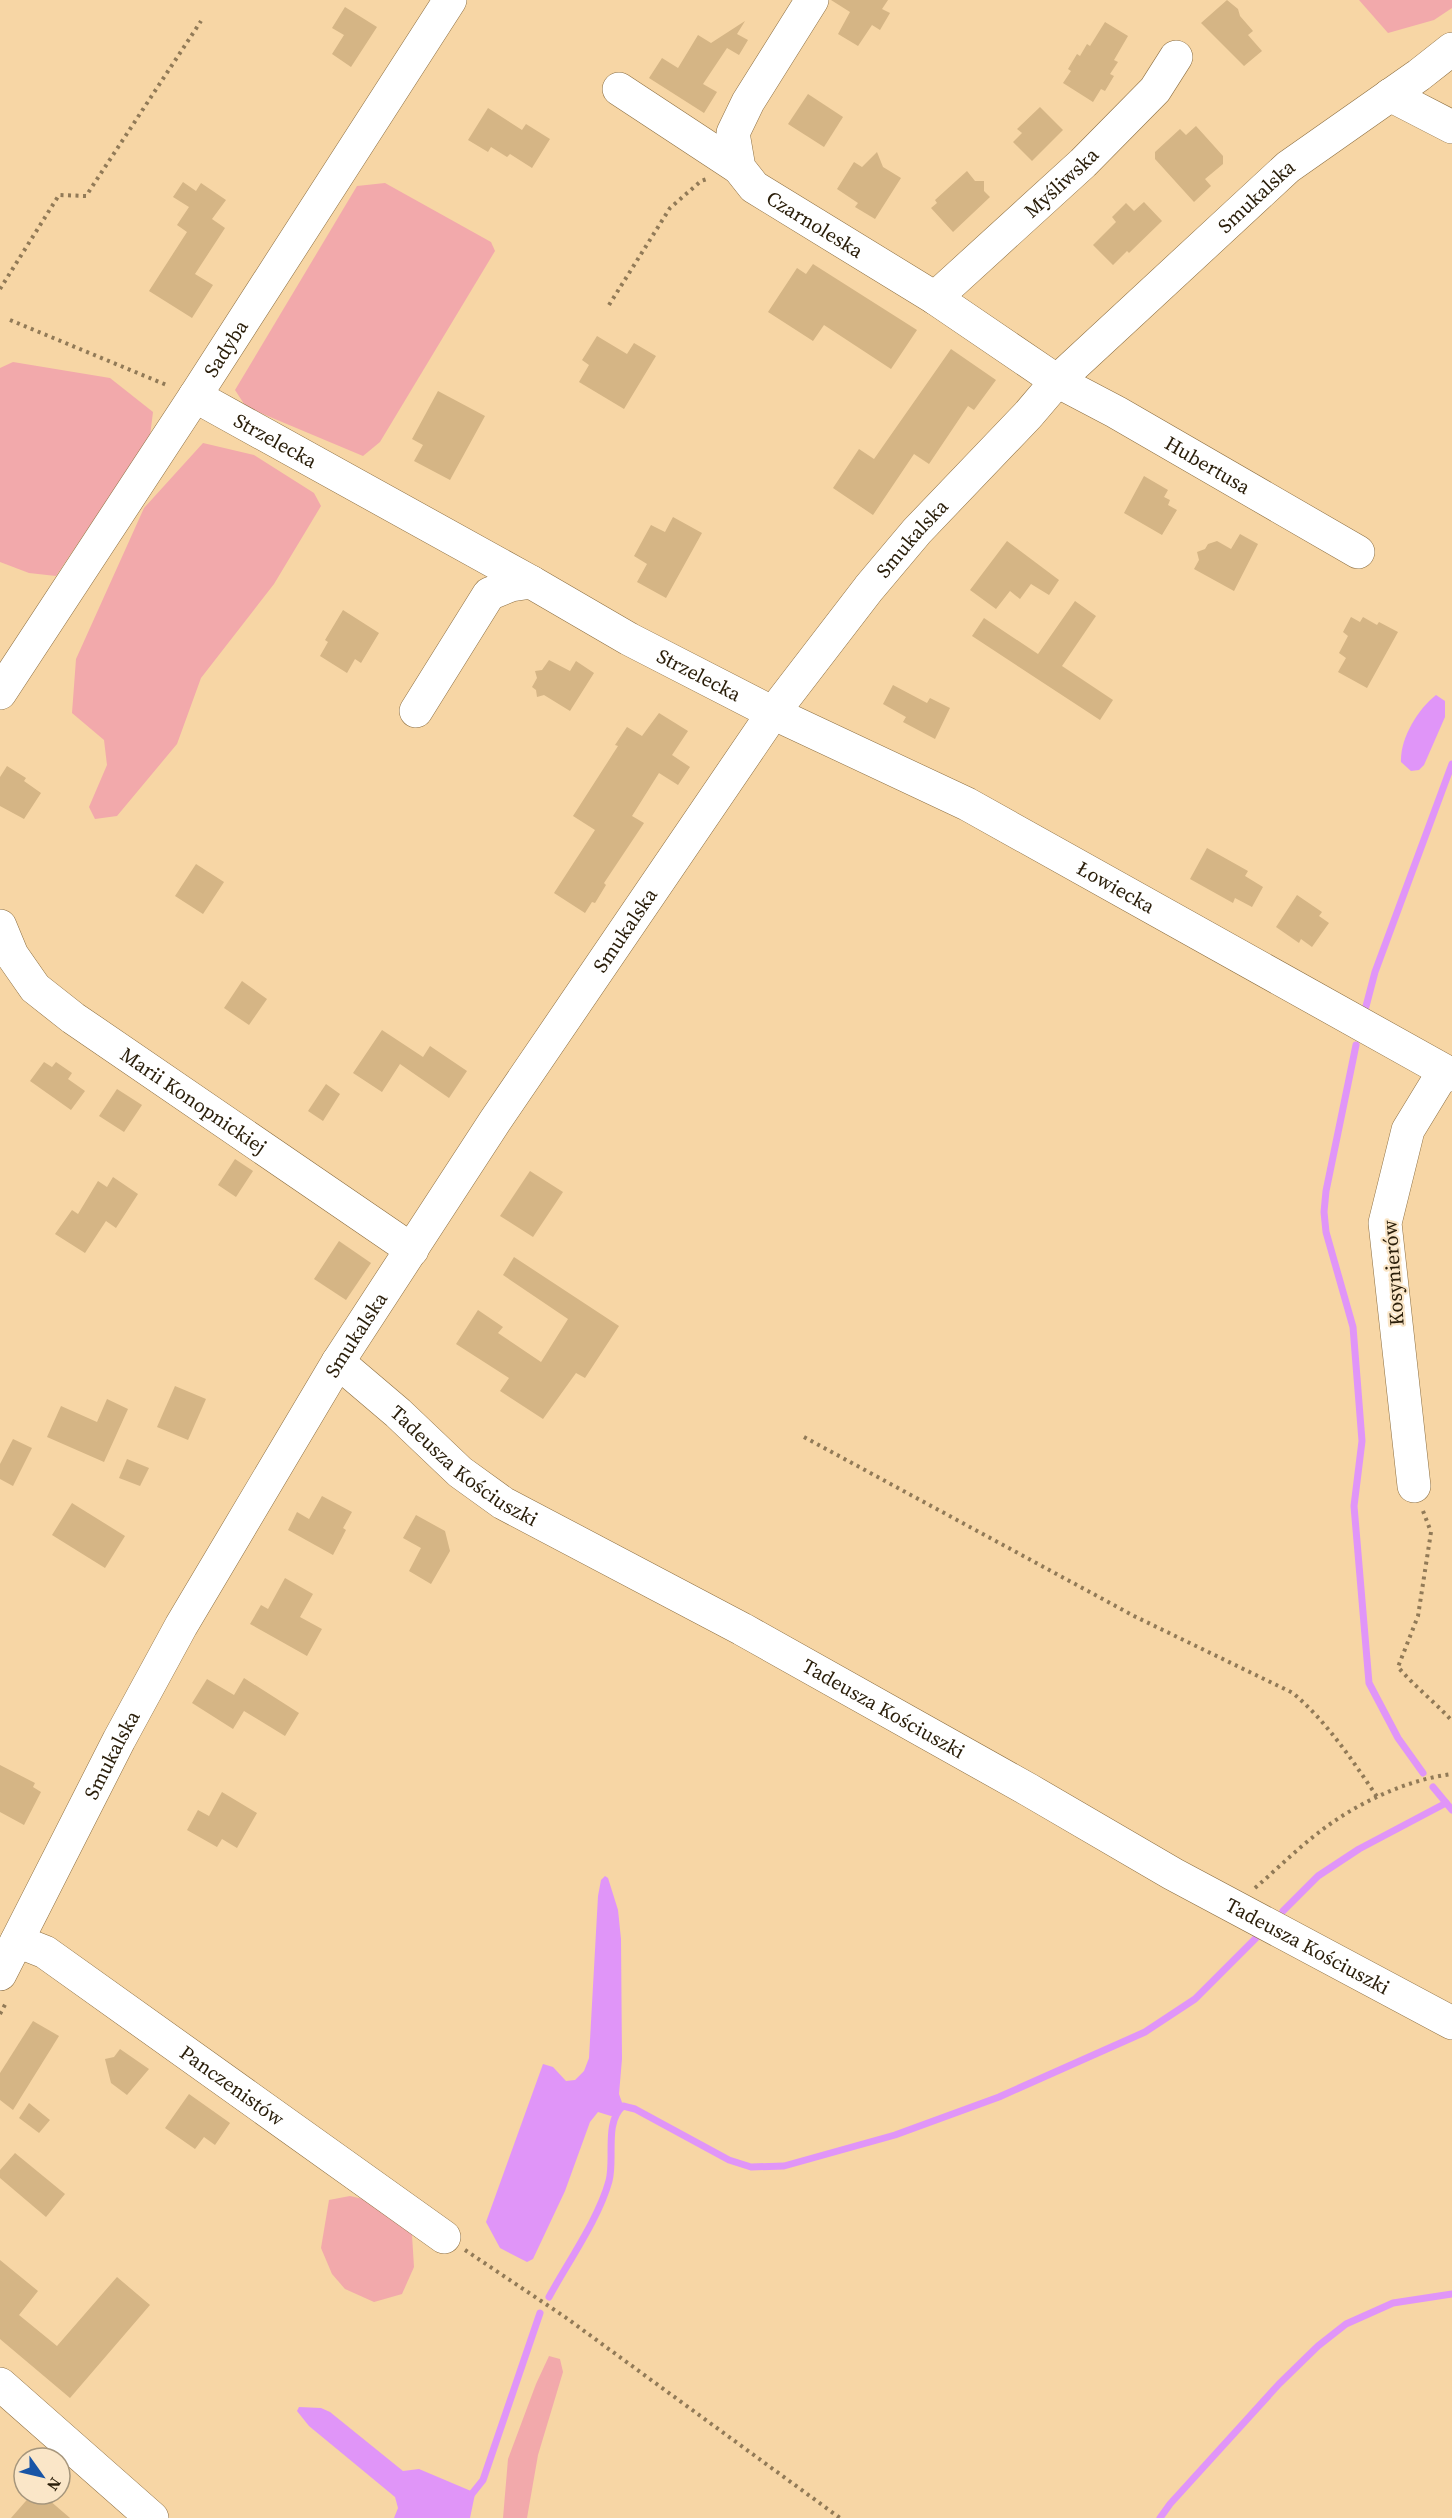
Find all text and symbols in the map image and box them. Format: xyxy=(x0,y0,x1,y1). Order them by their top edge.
street label: Myśliwska xyxy=(1018,141,1105,224)
street label: Smukalska xyxy=(1211,152,1301,239)
street label: Czarnoleska xyxy=(761,184,869,265)
street label: Sadyba xyxy=(197,314,255,382)
street label: Strzelecka xyxy=(229,406,323,475)
street label: Hubertusa xyxy=(1160,429,1256,501)
street label: Smukalska xyxy=(869,492,955,584)
street label: Strzelecka xyxy=(652,642,747,709)
street label: Łowiecka xyxy=(1072,854,1161,921)
street label: Smukalska xyxy=(586,882,664,978)
street label: Marii Konopnickiej xyxy=(115,1040,272,1160)
street label: Kosynierów xyxy=(1375,1219,1411,1327)
street label: Smukalska xyxy=(318,1286,394,1383)
street label: Tadeusza Kościuszki xyxy=(385,1399,543,1533)
street label: Tadeusza Kościuszki xyxy=(797,1652,970,1765)
street label: Smukalska xyxy=(77,1705,147,1804)
street label: Tadeusza Kościuszki xyxy=(1221,1891,1395,2001)
street label: Panczenistów xyxy=(174,2039,291,2133)
north arrow xyxy=(12,2446,72,2506)
text: N xyxy=(42,2473,67,2496)

